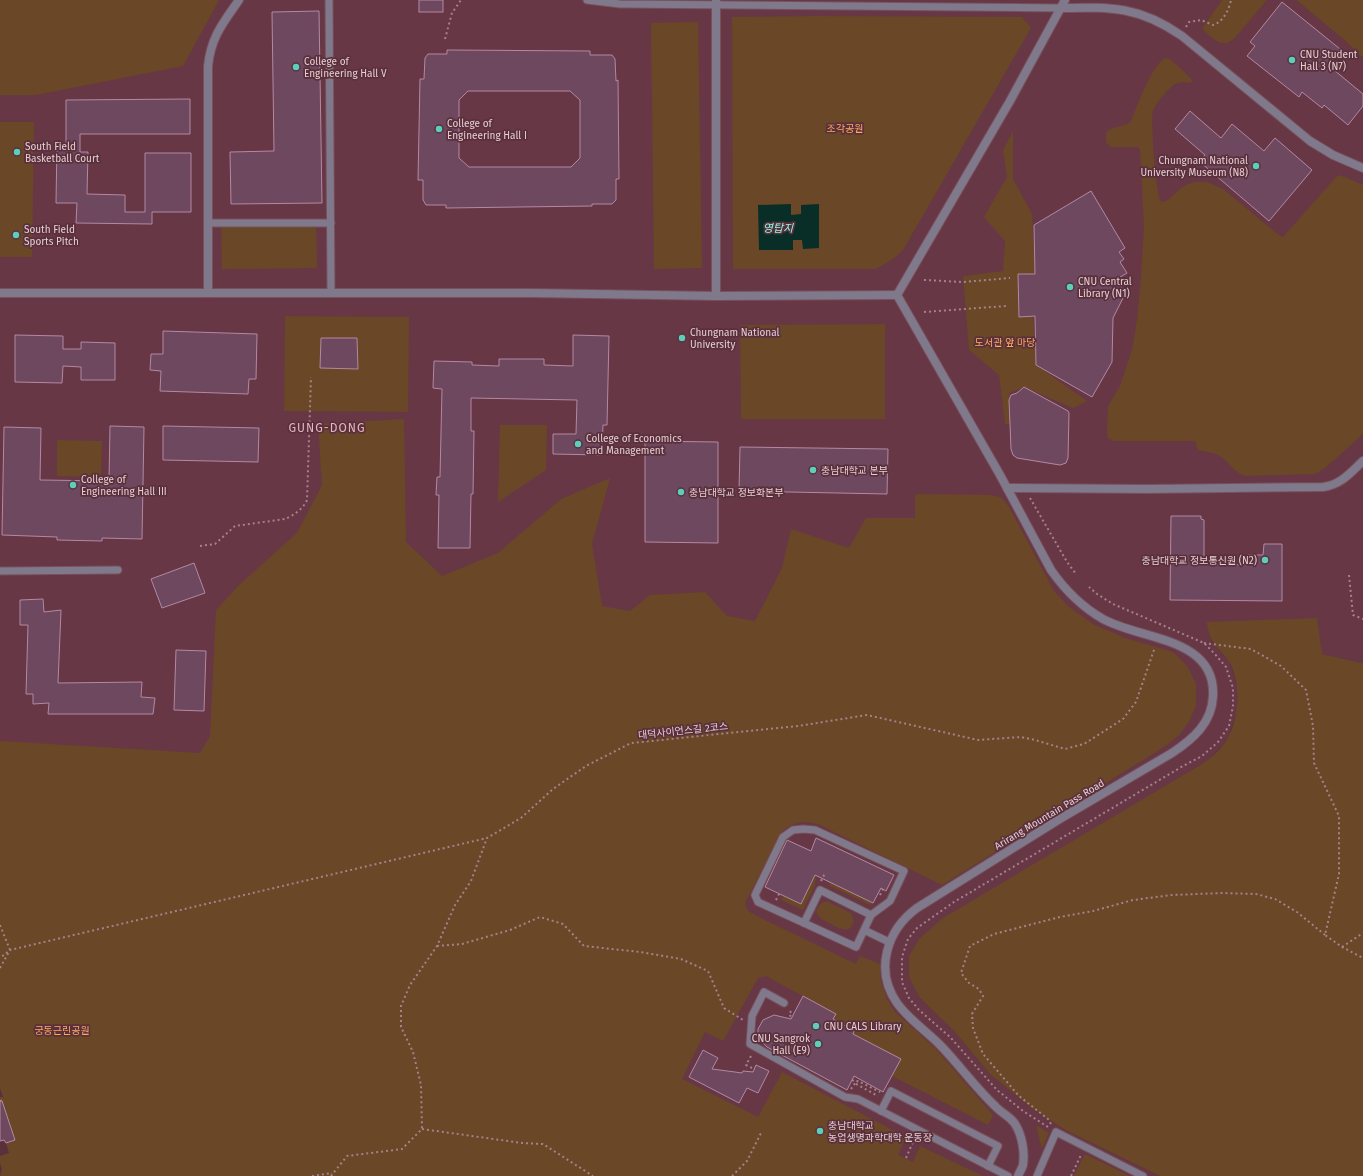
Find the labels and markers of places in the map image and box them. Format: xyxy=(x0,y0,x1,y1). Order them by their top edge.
place label: CNU Student Hall 3 (N7) xyxy=(1300,49,1358,73)
marker: CNU Student Hall 3 (N7) xyxy=(1287,55,1297,65)
place label: College of Engineering Hall V xyxy=(304,56,387,80)
marker: College of Engineering Hall V xyxy=(291,62,301,72)
place label: College of Engineering Hall I xyxy=(447,118,527,142)
marker: College of Engineering Hall I xyxy=(434,124,444,134)
place label: South Field Basketball Court xyxy=(25,141,100,165)
marker: South Field Basketball Court xyxy=(12,147,22,157)
place label: Chungnam National University Museum (N8) xyxy=(1140,155,1248,179)
marker: Chungnam National University Museum (N8) xyxy=(1251,161,1261,171)
place label: South Field Sports Pitch xyxy=(24,224,79,248)
marker: South Field Sports Pitch xyxy=(11,230,21,240)
place label: CNU Central Library (N1) xyxy=(1078,276,1132,300)
marker: CNU Central Library (N1) xyxy=(1065,282,1075,292)
place label: Chungnam National University xyxy=(690,327,779,351)
marker: Chungnam National University xyxy=(677,333,687,343)
place label: College of Economics and Management xyxy=(586,433,682,457)
marker: College of Economics and Management xyxy=(573,439,583,449)
marker: 충남대학교 본부 xyxy=(808,465,818,475)
place label: 충남대학교 본부 xyxy=(821,465,888,477)
place label: College of Engineering Hall III xyxy=(81,474,167,498)
marker: College of Engineering Hall III xyxy=(68,480,78,490)
marker: 충남대학교 정보화본부 xyxy=(676,487,686,497)
place label: 충남대학교 정보화본부 xyxy=(689,487,784,499)
place label: 충남대학교 정보통신원 (N2) xyxy=(1141,554,1257,567)
marker: 충남대학교 정보통신원 (N2) xyxy=(1260,555,1270,565)
marker: CNU CALS Library xyxy=(811,1021,821,1031)
place label: CNU CALS Library xyxy=(824,1021,902,1033)
place label: CNU Sangrok Hall (E9) xyxy=(752,1033,811,1057)
marker: CNU Sangrok Hall (E9) xyxy=(813,1039,823,1049)
place label: 충남대학교 농업생명과학대학 운동장 xyxy=(828,1120,932,1144)
marker: 충남대학교 농업생명과학대학 운동장 xyxy=(815,1126,825,1136)

